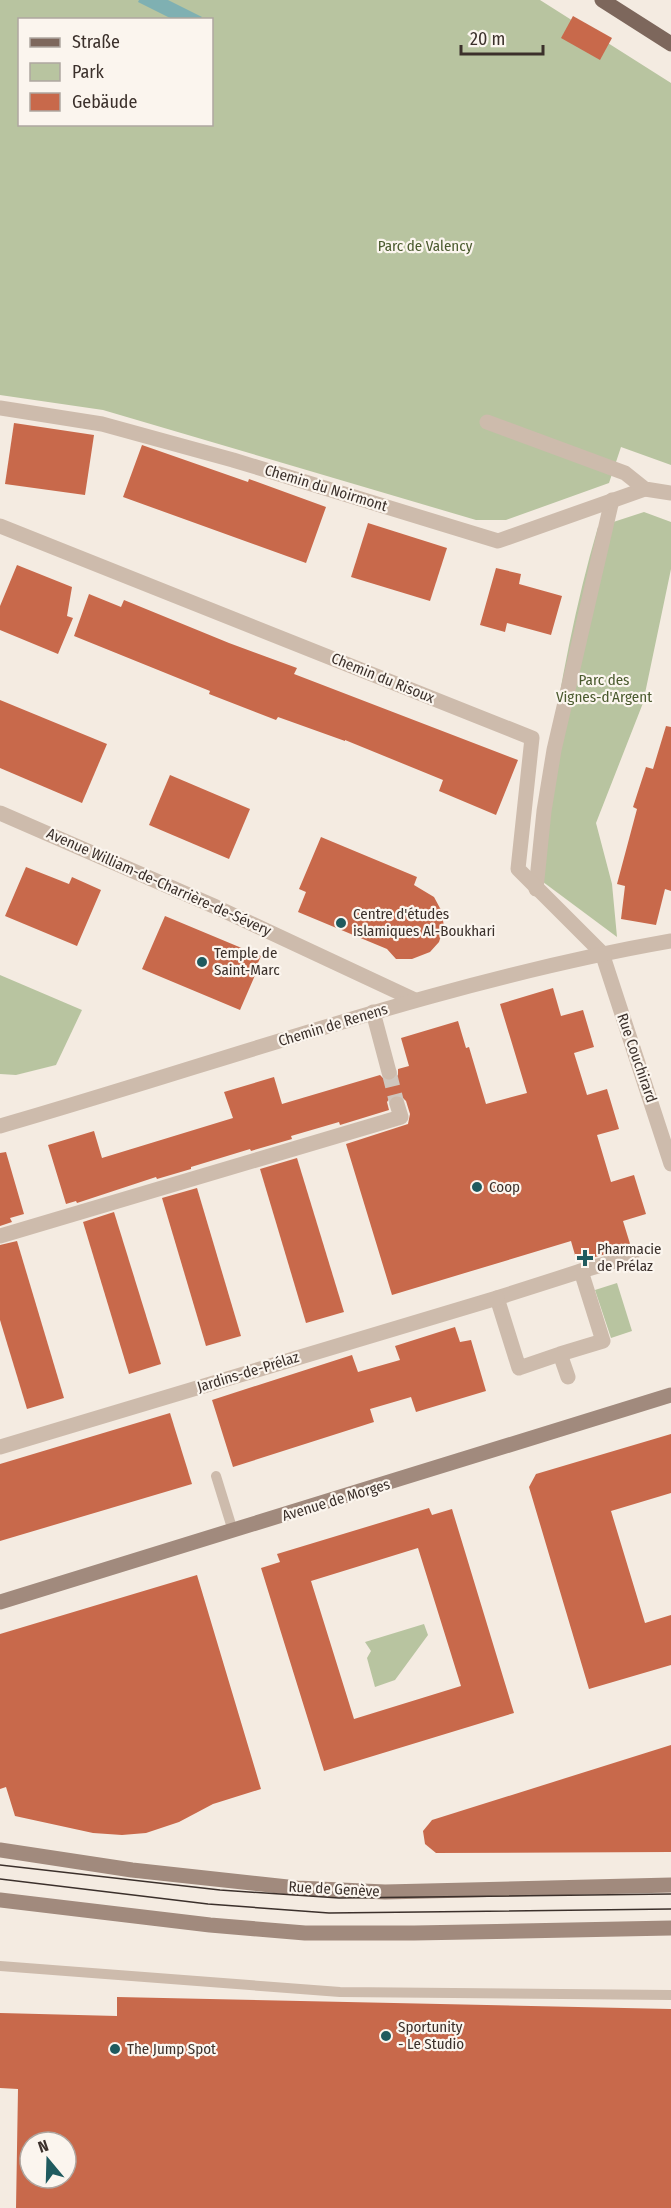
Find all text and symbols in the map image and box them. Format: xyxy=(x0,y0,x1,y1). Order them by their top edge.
legend xyxy=(18,18,213,126)
scale bar xyxy=(461,18,544,56)
text: 20 m xyxy=(470,28,505,50)
text: Straße xyxy=(72,31,120,53)
text: Park xyxy=(72,61,105,83)
text: Gebäude xyxy=(72,91,138,113)
park label: Parc de Valency xyxy=(378,237,473,255)
street label: Chemin du Noirmont xyxy=(263,461,390,515)
street label: Chemin du Risoux xyxy=(329,649,438,707)
park label: Parc des Vignes-d'Argent xyxy=(556,671,652,706)
street label: Avenue William-de-Charrière-de-Sévery xyxy=(44,824,274,940)
place label: Centre d'études islamiques Al-Boukhari xyxy=(353,905,495,940)
marker: Centre d'études islamiques Al-Boukhari xyxy=(334,916,348,930)
place label: Temple de Saint-Marc xyxy=(214,944,280,979)
marker: Temple de Saint-Marc xyxy=(195,955,209,969)
street label: Chemin de Renens xyxy=(276,1000,390,1050)
street label: Rue Couchirard xyxy=(613,1011,661,1105)
place label: Coop xyxy=(489,1178,520,1196)
marker: Coop xyxy=(470,1180,484,1194)
place label: Pharmacie de Prélaz xyxy=(597,1240,662,1275)
marker: Pharmacie de Prélaz xyxy=(578,1251,592,1265)
street label: Jardins-de-Prélaz xyxy=(195,1348,301,1396)
street label: Avenue de Morges xyxy=(280,1475,392,1525)
street label: Rue de Genève xyxy=(288,1878,380,1900)
place label: Sportunity - Le Studio xyxy=(398,2018,464,2053)
marker: Sportunity - Le Studio xyxy=(379,2029,393,2043)
place label: The Jump Spot xyxy=(127,2040,216,2058)
marker: The Jump Spot xyxy=(108,2042,122,2056)
north arrow xyxy=(18,2130,78,2190)
text: N xyxy=(36,2136,51,2157)

